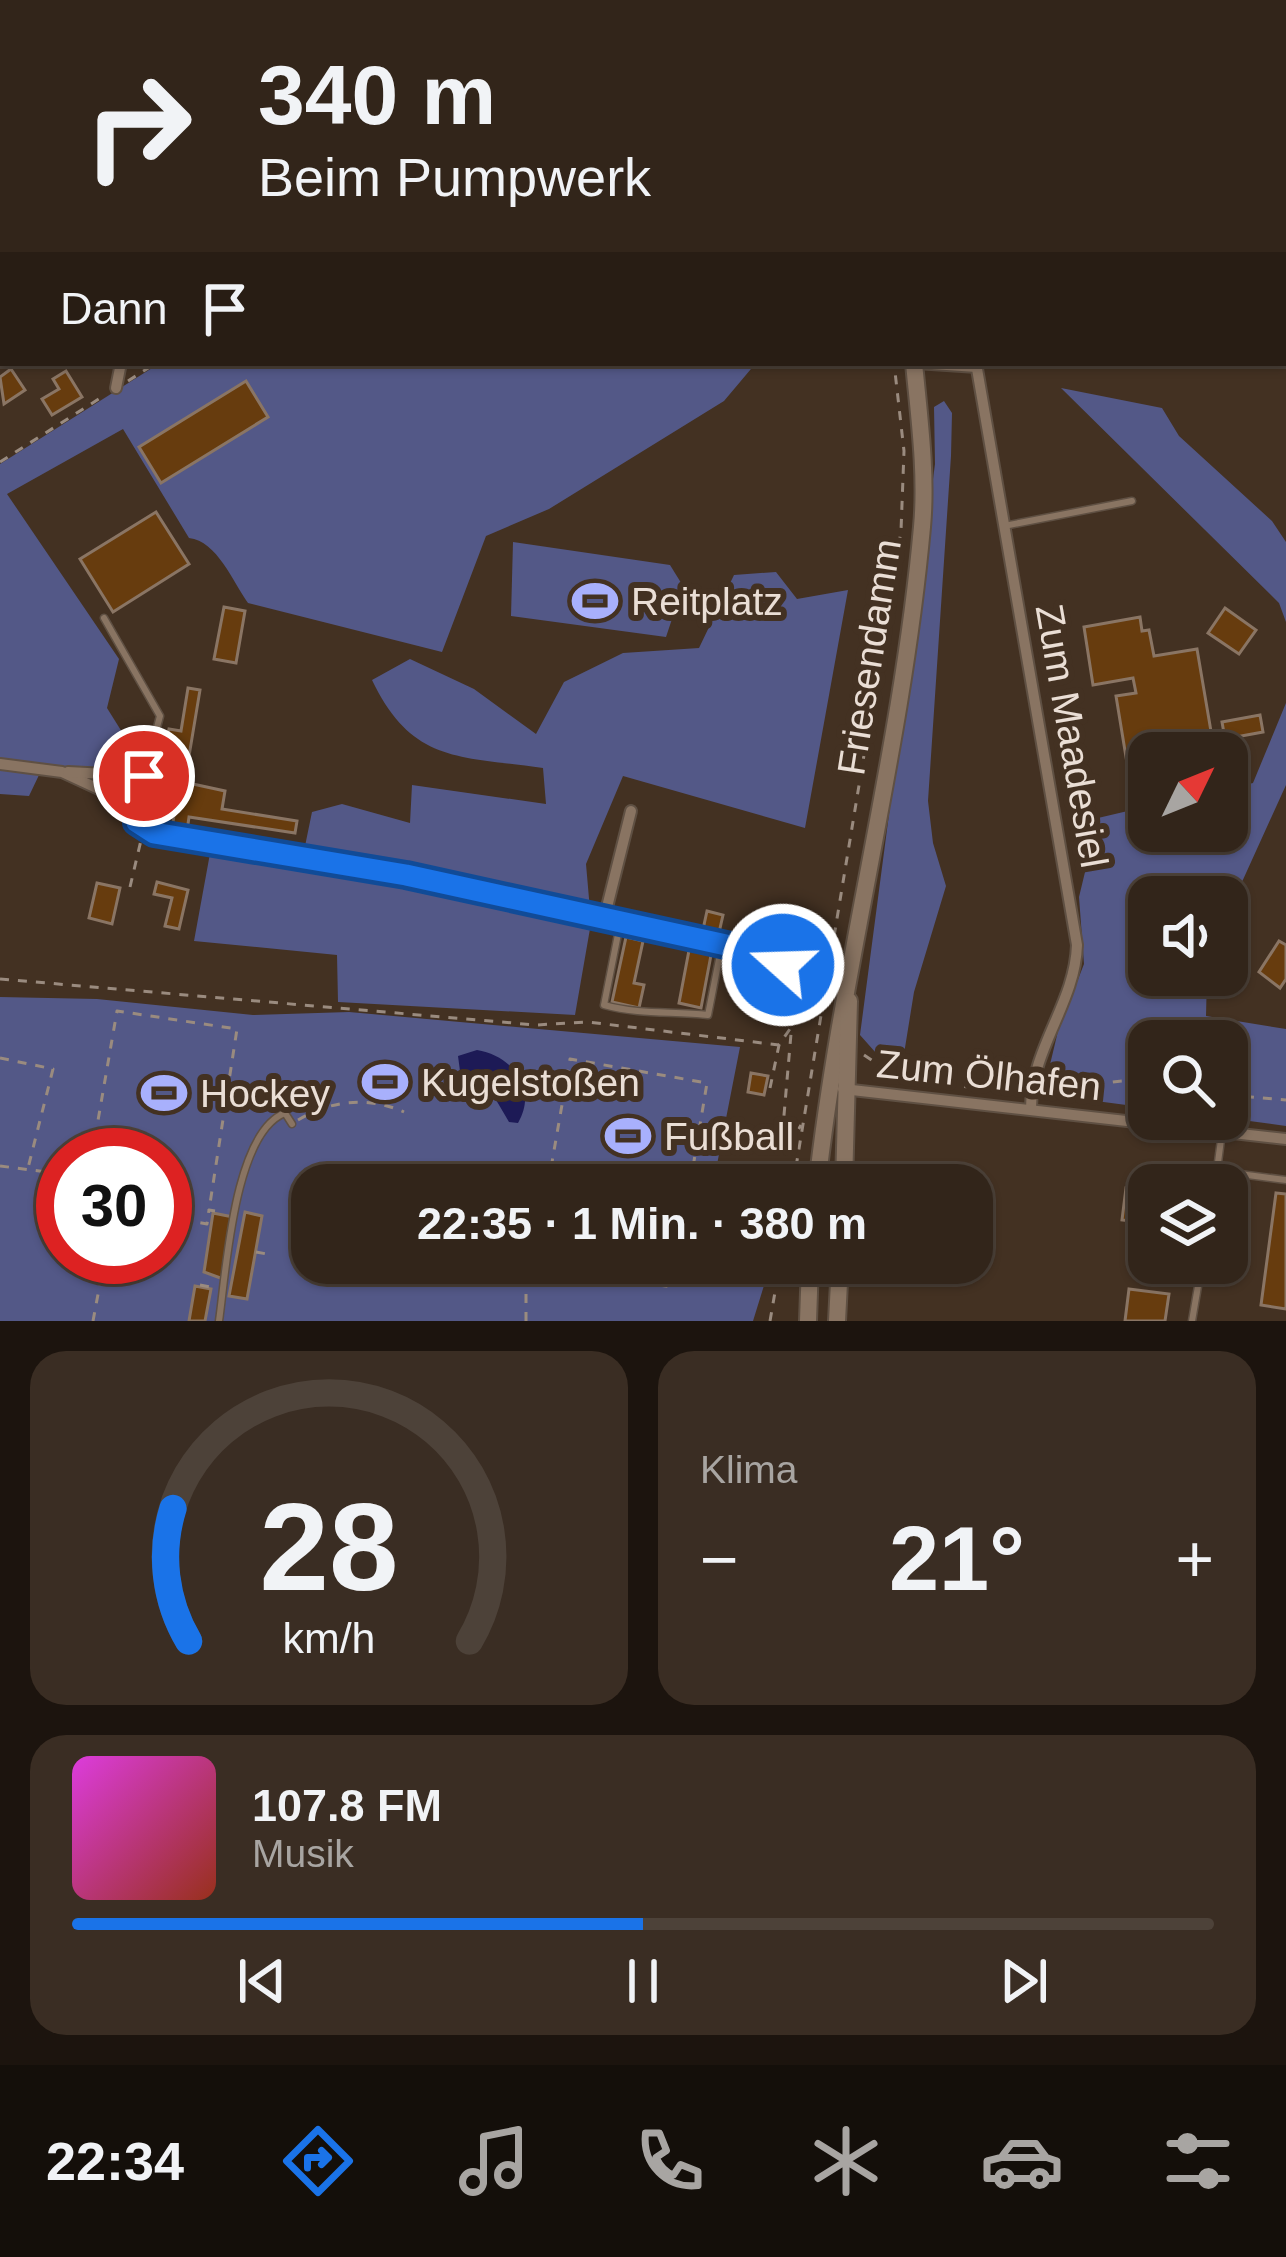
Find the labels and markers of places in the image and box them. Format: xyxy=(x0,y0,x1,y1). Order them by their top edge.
sports icon: Reitplatz xyxy=(570,576,620,626)
place label: Reitplatz xyxy=(631,580,783,623)
pin xyxy=(93,725,195,827)
sports icon: Kugelstoßen xyxy=(360,1057,410,1107)
place label: Kugelstoßen xyxy=(421,1061,640,1104)
sports icon: Hockey xyxy=(139,1068,189,1118)
place label: Hockey xyxy=(200,1072,331,1115)
sports icon: Fußball xyxy=(603,1111,653,1161)
place label: Fußball xyxy=(664,1115,794,1158)

